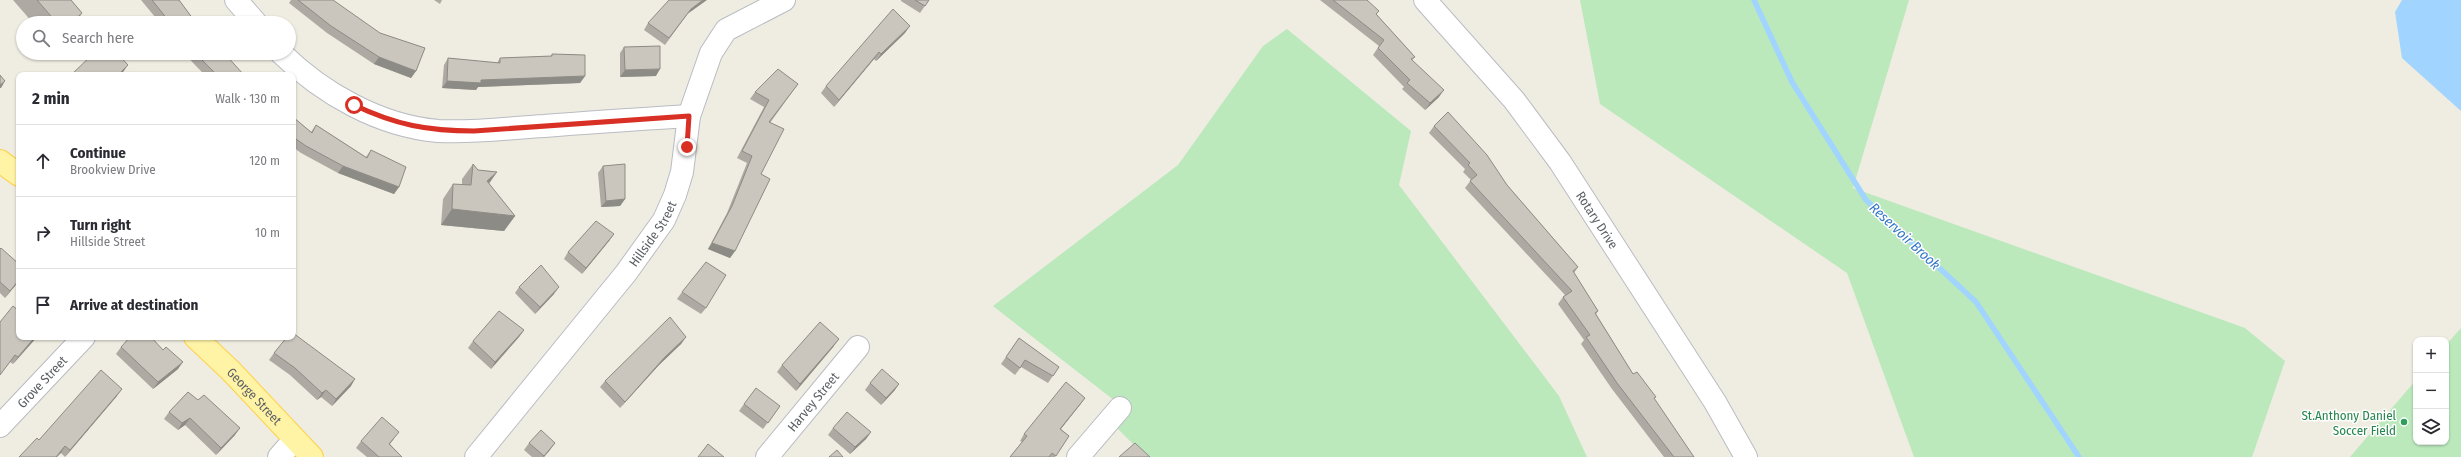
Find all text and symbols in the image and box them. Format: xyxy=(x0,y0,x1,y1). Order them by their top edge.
search box xyxy=(16,16,296,60)
icon: search xyxy=(30,27,52,49)
text: Search here xyxy=(62,29,134,47)
text: 2 min xyxy=(32,88,70,109)
text: Walk · 130 m xyxy=(215,91,280,106)
route start xyxy=(345,96,363,114)
route end xyxy=(678,138,696,156)
text: Continue xyxy=(70,144,126,162)
icon: ahead xyxy=(32,150,54,172)
text: 120 m xyxy=(249,153,280,168)
text: Brookview Drive xyxy=(70,162,156,177)
street label: Rotary Drive xyxy=(1573,189,1621,252)
street label: Hillside Street xyxy=(626,198,680,270)
water label: Reservoir Brook xyxy=(1866,199,1944,273)
text: Turn right xyxy=(70,216,131,234)
icon: right xyxy=(32,222,54,244)
text: 10 m xyxy=(255,225,280,240)
text: Hillside Street xyxy=(70,234,145,249)
icon: arrive xyxy=(32,294,54,316)
text: Arrive at destination xyxy=(70,296,198,314)
map controls xyxy=(2413,337,2449,445)
button: + xyxy=(2413,337,2449,373)
street label: Grove Street xyxy=(14,352,71,411)
street label: George Street xyxy=(224,365,285,429)
street label: Harvey Street xyxy=(785,369,842,434)
button: − xyxy=(2413,373,2449,409)
place label: St.Anthony Daniel Soccer Field xyxy=(2301,408,2397,438)
button: layers xyxy=(2413,409,2449,445)
marker: St.Anthony Daniel Soccer Field xyxy=(2399,417,2409,427)

